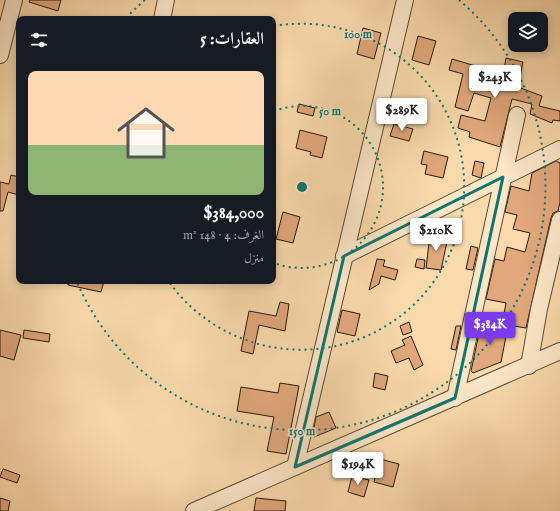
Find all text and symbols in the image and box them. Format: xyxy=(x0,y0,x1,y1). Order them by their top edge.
map controls xyxy=(508,12,548,52)
button: layers xyxy=(508,12,548,52)
text: 100 m xyxy=(344,27,373,42)
icon: filters xyxy=(28,29,50,51)
text: العقارات: 5 xyxy=(200,29,264,50)
pin: $243K xyxy=(467,65,523,99)
text: $243K xyxy=(478,69,512,86)
icon: home xyxy=(110,97,182,169)
pin: $289K xyxy=(374,98,430,132)
text: $289K xyxy=(385,102,419,119)
text: 50 m xyxy=(319,104,342,119)
centre of rings xyxy=(295,180,309,194)
text: $384,000 xyxy=(203,203,264,224)
pin: $210K xyxy=(408,218,464,252)
text: $210K xyxy=(419,222,453,239)
text: الغرف: 4 · 148 m² xyxy=(183,227,264,244)
text: منزل xyxy=(244,250,264,267)
pin: $384K xyxy=(462,312,518,346)
text: $384K xyxy=(474,316,506,333)
text: 150 m xyxy=(289,424,316,439)
pin: $194K xyxy=(330,452,386,486)
text: $194K xyxy=(341,456,375,473)

